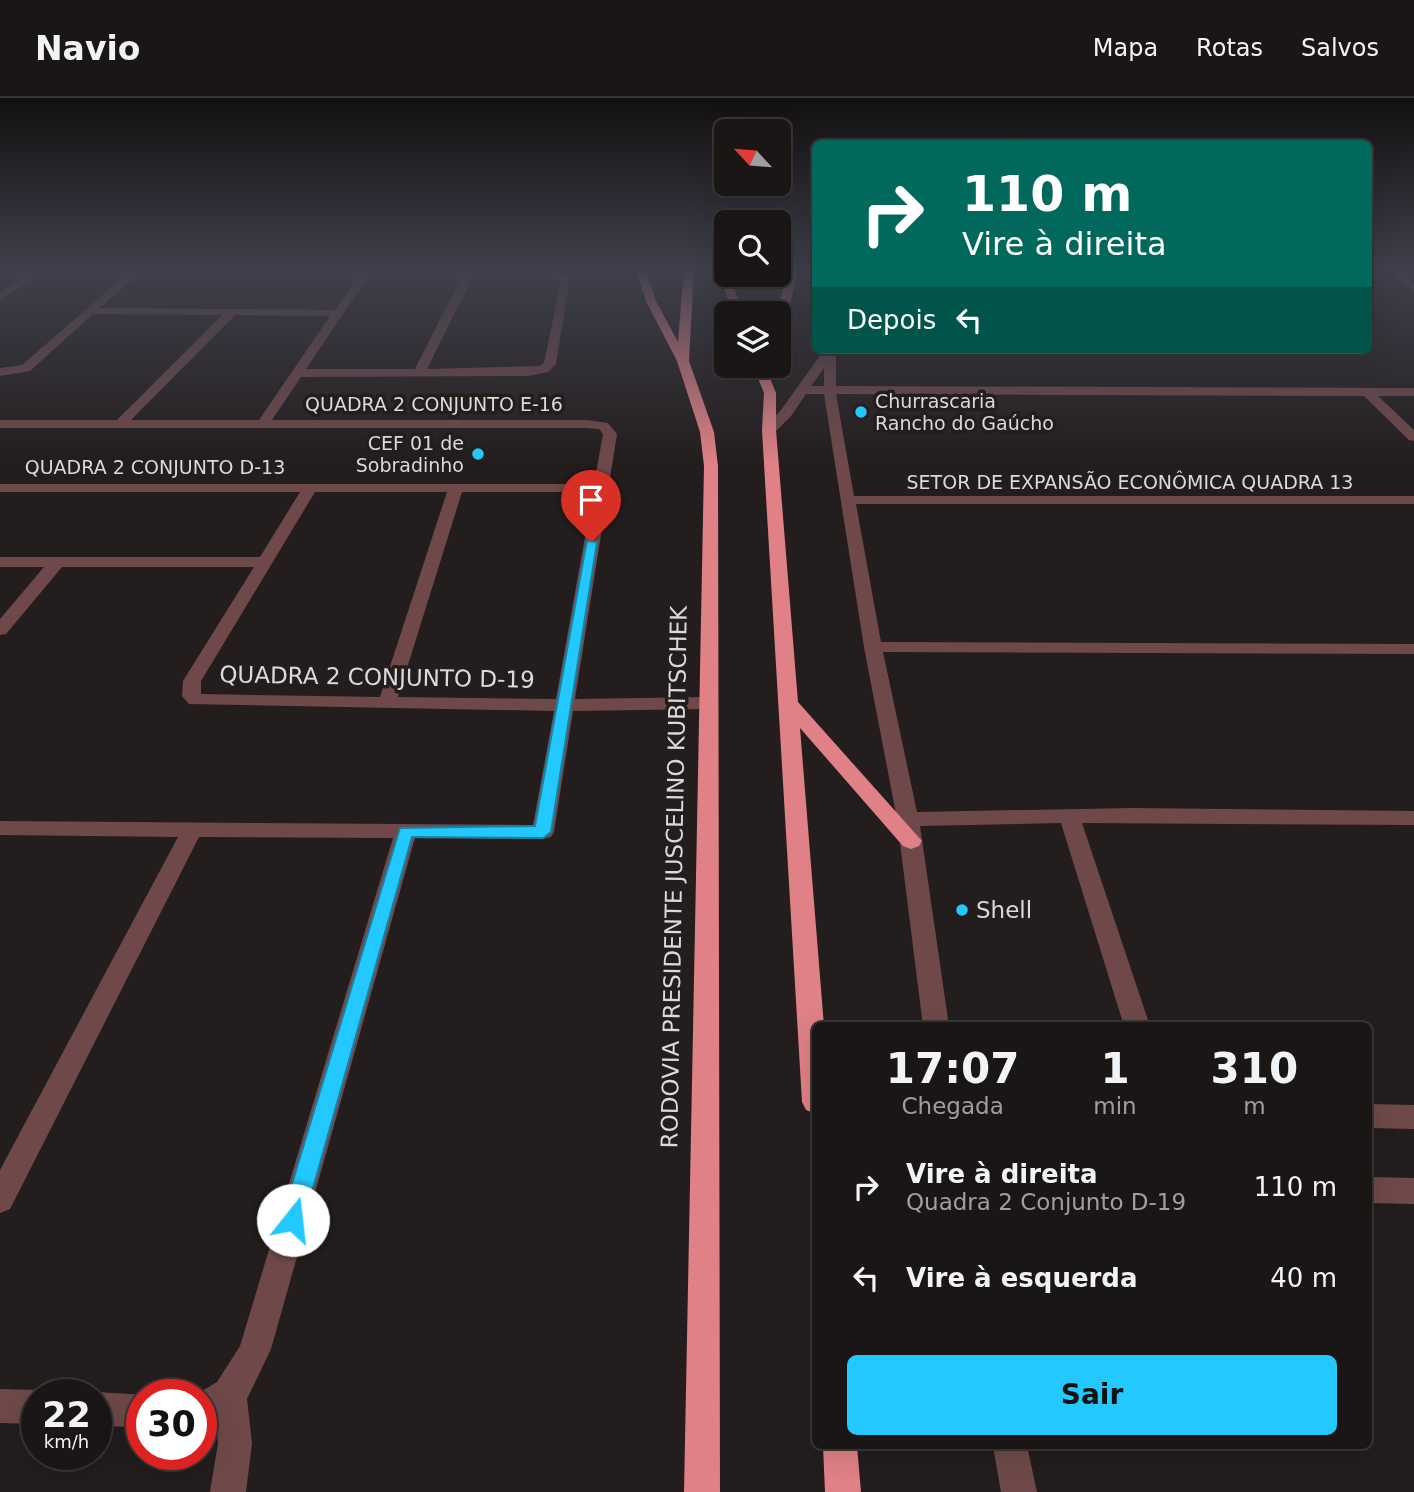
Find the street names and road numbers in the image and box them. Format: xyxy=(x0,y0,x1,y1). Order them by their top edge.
street label: QUADRA 2 CONJUNTO E-16 xyxy=(305,393,563,415)
street label: QUADRA 2 CONJUNTO D-13 xyxy=(25,456,285,478)
street label: SETOR DE EXPANSÃO ECONÔMICA QUADRA 13 xyxy=(907,470,1353,493)
street label: RODOVIA PRESIDENTE JUSCELINO KUBITSCHEK xyxy=(656,605,692,1149)
street label: QUADRA 2 CONJUNTO D-19 xyxy=(219,661,535,693)

